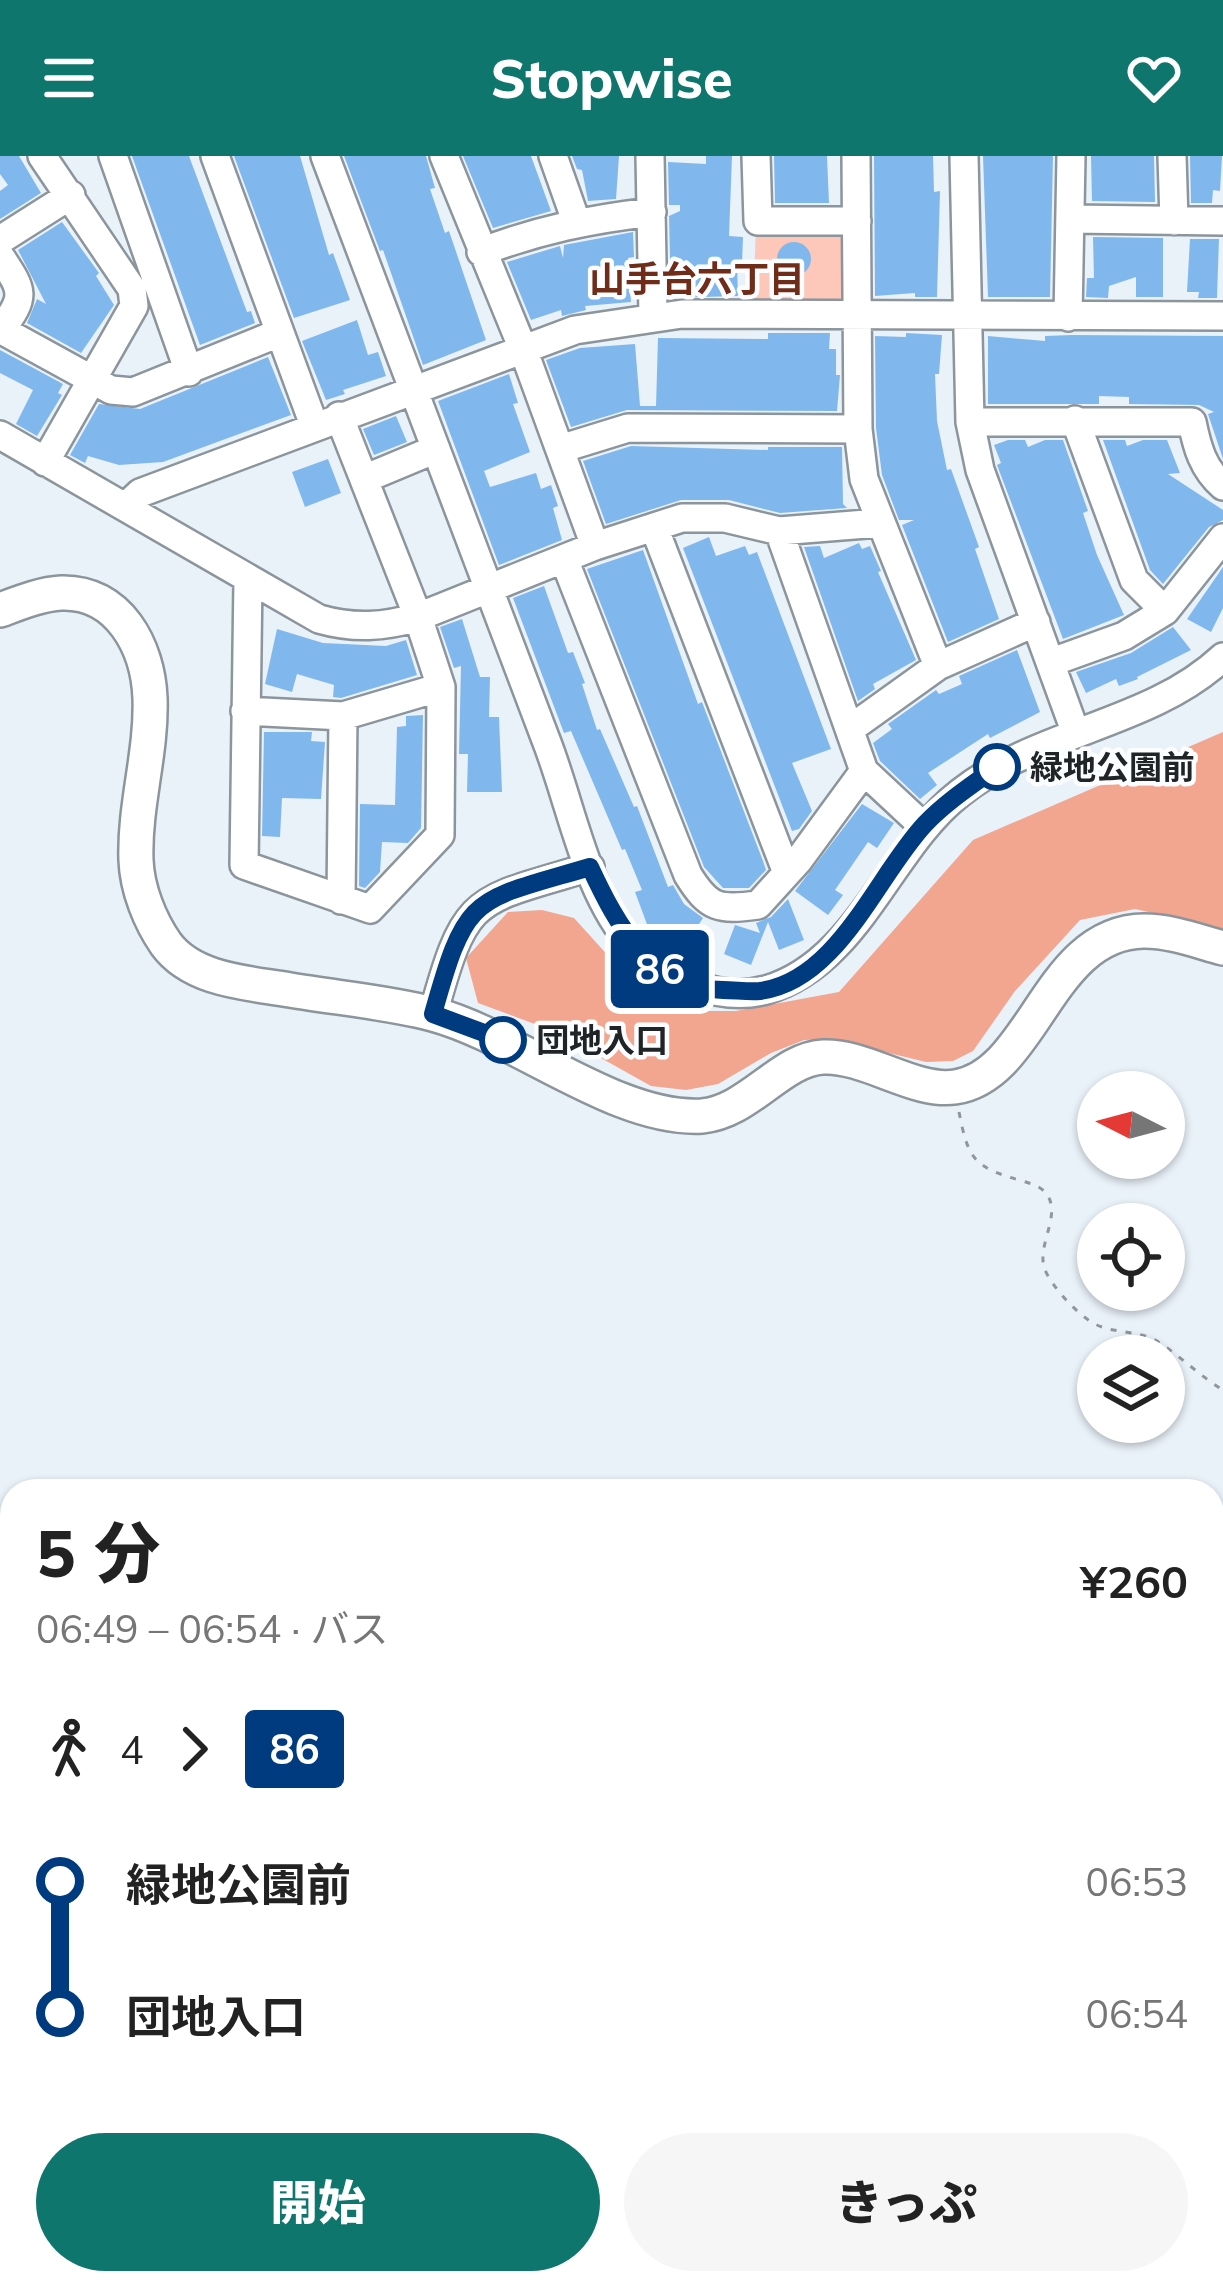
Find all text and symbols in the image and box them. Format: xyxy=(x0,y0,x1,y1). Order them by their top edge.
text: Stopwise xyxy=(490,44,733,112)
icon: menu xyxy=(36,45,102,111)
icon: heart xyxy=(1121,45,1187,111)
district label: 山手台六丁目 xyxy=(589,256,805,301)
marker: 緑地公園前 xyxy=(975,745,1019,789)
place label: 緑地公園前 xyxy=(1030,746,1195,787)
line badge: 86 xyxy=(606,930,714,1008)
text: 86 xyxy=(635,942,685,995)
marker: 団地入口 xyxy=(481,1018,525,1062)
place label: 団地入口 xyxy=(536,1019,668,1060)
north arrow xyxy=(1077,1071,1185,1179)
map controls xyxy=(1077,1071,1185,1443)
button: locate xyxy=(1077,1203,1185,1311)
button: layers xyxy=(1077,1335,1185,1443)
text: 5 分 xyxy=(36,1511,160,1594)
text: ¥260 xyxy=(1080,1553,1188,1609)
text: 06:49 – 06:54 · バス xyxy=(36,1604,388,1653)
icon: walk xyxy=(36,1716,102,1782)
icon: forward xyxy=(161,1716,227,1782)
text: 86 xyxy=(269,1722,320,1775)
text: 4 xyxy=(120,1725,143,1774)
text: 緑地公園前 xyxy=(126,1856,351,1912)
text: 06:53 xyxy=(1086,1857,1188,1906)
text: 団地入口 xyxy=(126,1988,306,2044)
text: 06:54 xyxy=(1086,1989,1188,2038)
button: 開始 xyxy=(36,2133,600,2271)
button: きっぷ xyxy=(624,2133,1188,2271)

